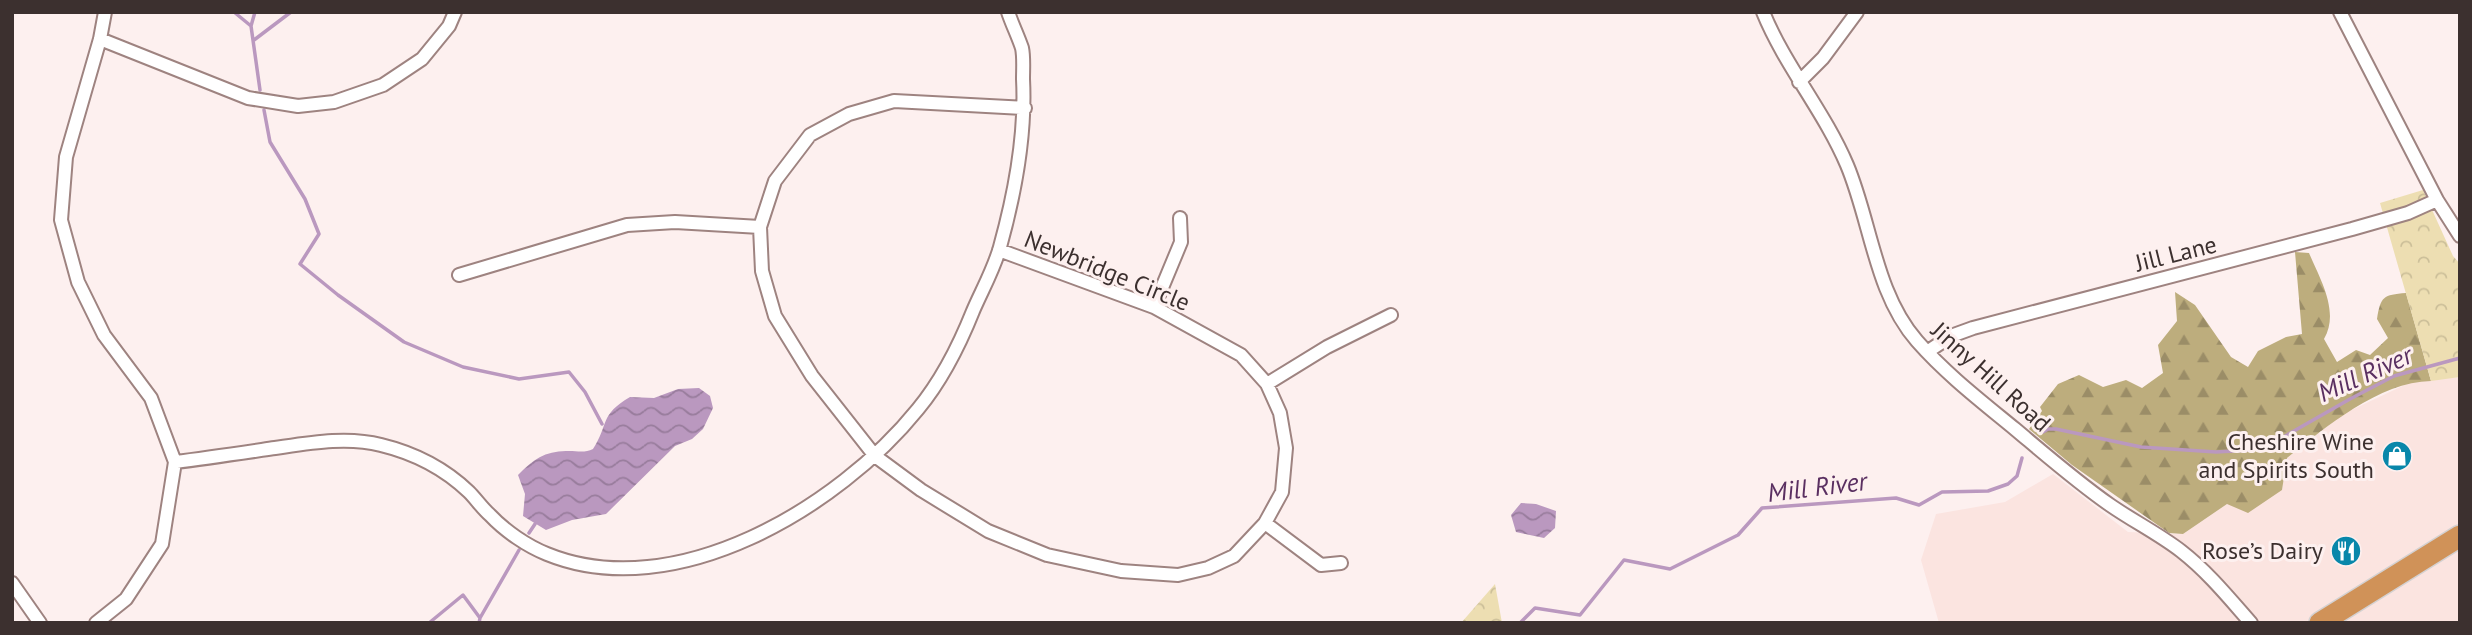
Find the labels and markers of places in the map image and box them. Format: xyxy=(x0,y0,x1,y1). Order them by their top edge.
place label: Cheshire Wine and Spirits South xyxy=(2198,426,2374,485)
shop icon: Cheshire Wine and Spirits South xyxy=(2380,439,2414,473)
restaurant icon: Rose’s Dairy xyxy=(2329,534,2363,568)
place label: Rose’s Dairy xyxy=(2202,535,2323,566)

